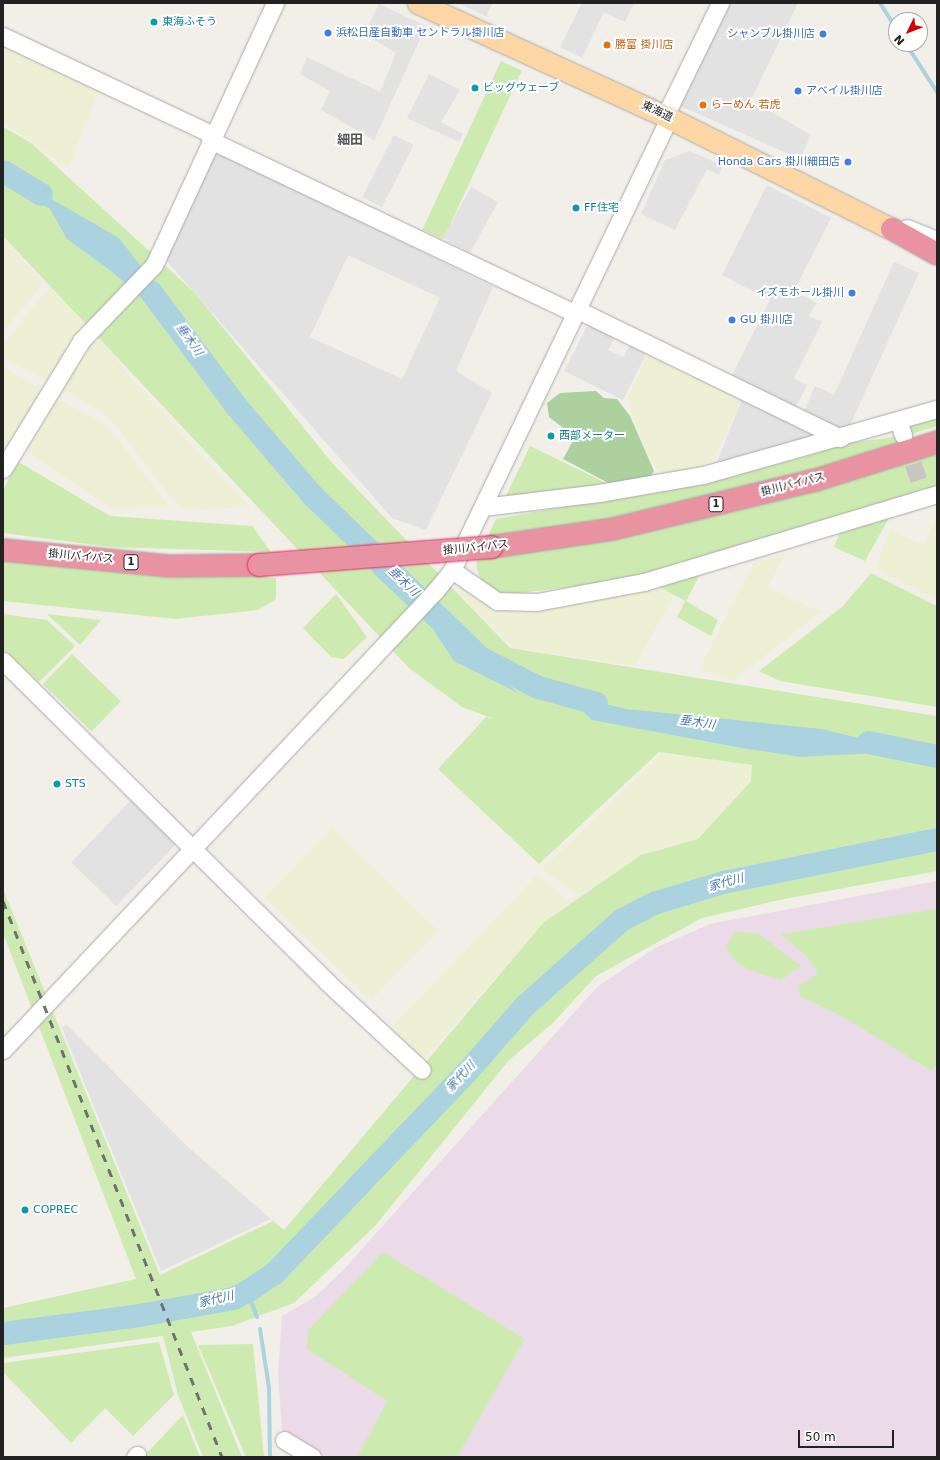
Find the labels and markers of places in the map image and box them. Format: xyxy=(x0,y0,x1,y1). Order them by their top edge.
place label: 東海ふそう xyxy=(162,15,217,29)
marker: 東海ふそう xyxy=(149,17,159,27)
place label: 浜松日産自動車 セントラル掛川店 xyxy=(336,26,504,40)
place label: シャンブル掛川店 xyxy=(727,27,815,41)
marker: 浜松日産自動車 セントラル掛川店 xyxy=(323,28,333,38)
marker: シャンブル掛川店 xyxy=(818,29,828,39)
place label: 勝富 掛川店 xyxy=(615,38,673,52)
marker: 勝富 掛川店 xyxy=(602,40,612,50)
place label: ビッグウェーブ xyxy=(483,81,560,95)
marker: ビッグウェーブ xyxy=(470,83,480,93)
place label: アベイル掛川店 xyxy=(806,84,883,98)
marker: アベイル掛川店 xyxy=(793,86,803,96)
place label: らーめん 若虎 xyxy=(711,98,780,112)
marker: らーめん 若虎 xyxy=(698,100,708,110)
place label: Honda Cars 掛川細田店 xyxy=(718,155,840,169)
marker: Honda Cars 掛川細田店 xyxy=(843,157,853,167)
place label: FF住宅 xyxy=(584,201,619,215)
marker: FF住宅 xyxy=(571,203,581,213)
place label: イズモホール掛川 xyxy=(756,286,844,300)
marker: イズモホール掛川 xyxy=(847,288,857,298)
place label: GU 掛川店 xyxy=(740,313,793,327)
marker: GU 掛川店 xyxy=(727,315,737,325)
place label: 西部メーター xyxy=(559,429,625,443)
marker: 西部メーター xyxy=(546,431,556,441)
place label: STS xyxy=(65,777,86,791)
marker: STS xyxy=(52,779,62,789)
place label: COPREC xyxy=(33,1203,78,1217)
marker: COPREC xyxy=(20,1205,30,1215)

